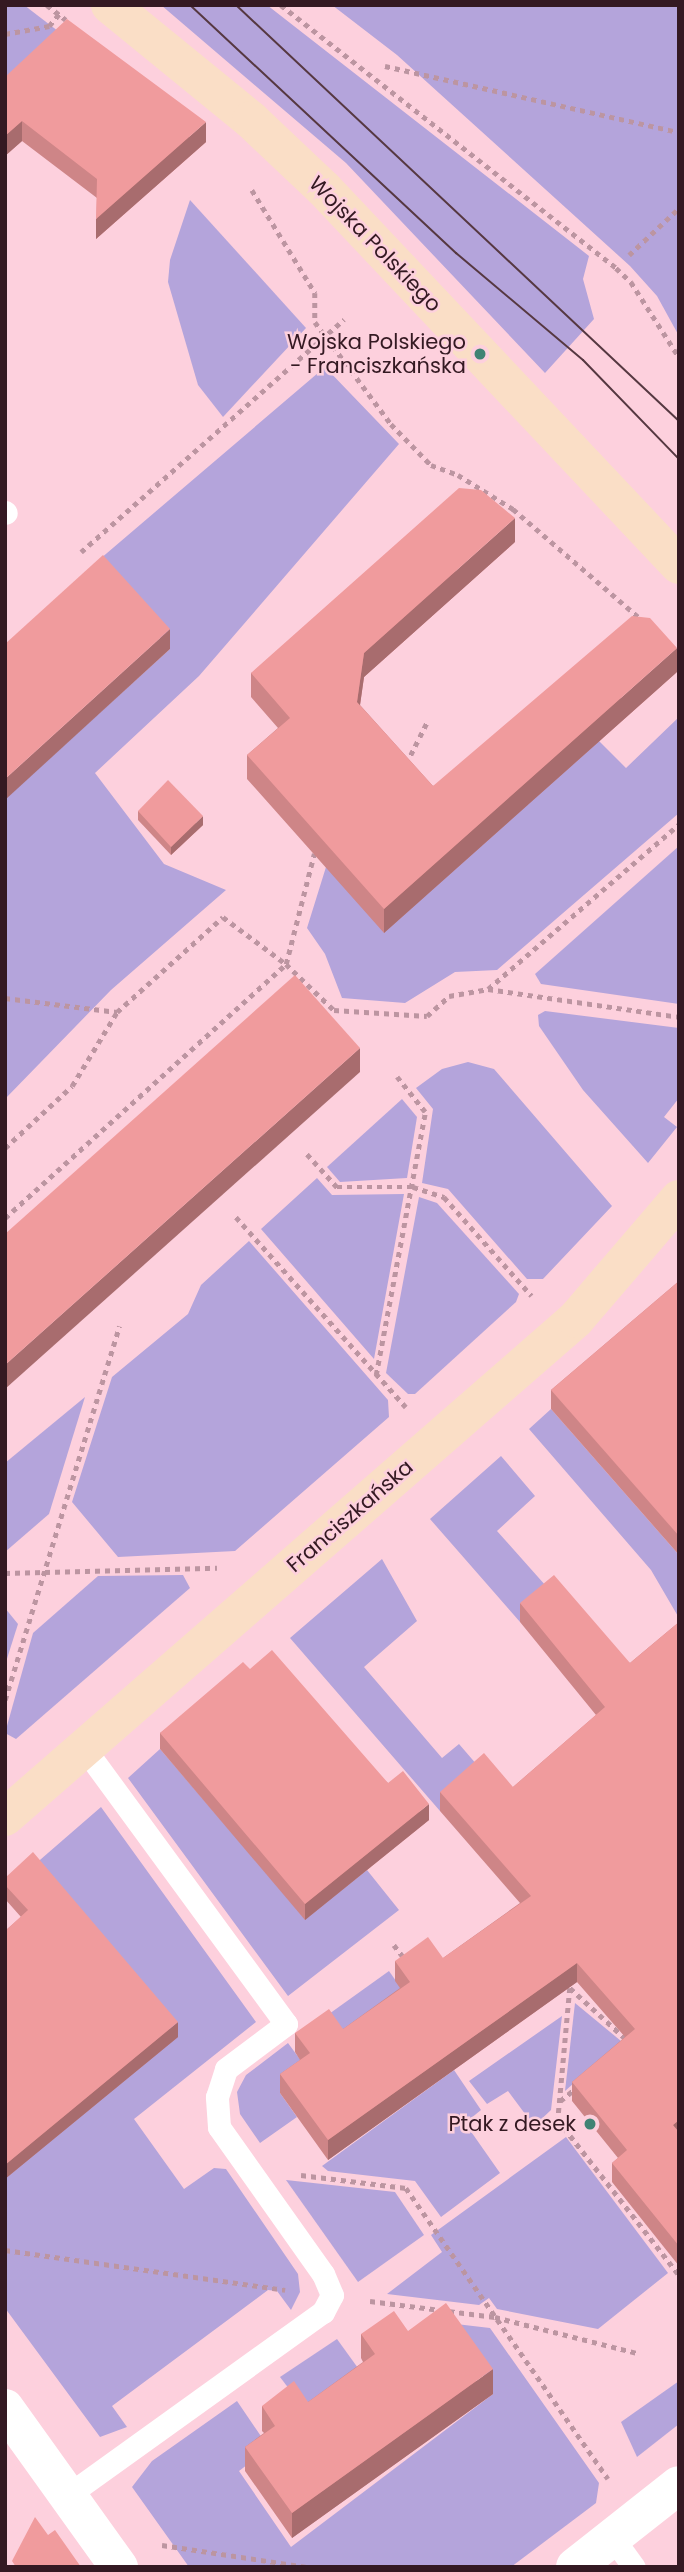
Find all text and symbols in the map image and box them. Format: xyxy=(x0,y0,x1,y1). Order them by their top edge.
street label: Wojska Polskiego xyxy=(304,171,446,317)
place label: Wojska Polskiego - Franciszkańska xyxy=(287,329,466,379)
marker: Wojska Polskiego - Franciszkańska xyxy=(472,346,488,362)
street label: Franciszkańska xyxy=(282,1454,418,1578)
place label: Ptak z desek xyxy=(448,2111,576,2137)
marker: Ptak z desek xyxy=(582,2116,598,2132)

